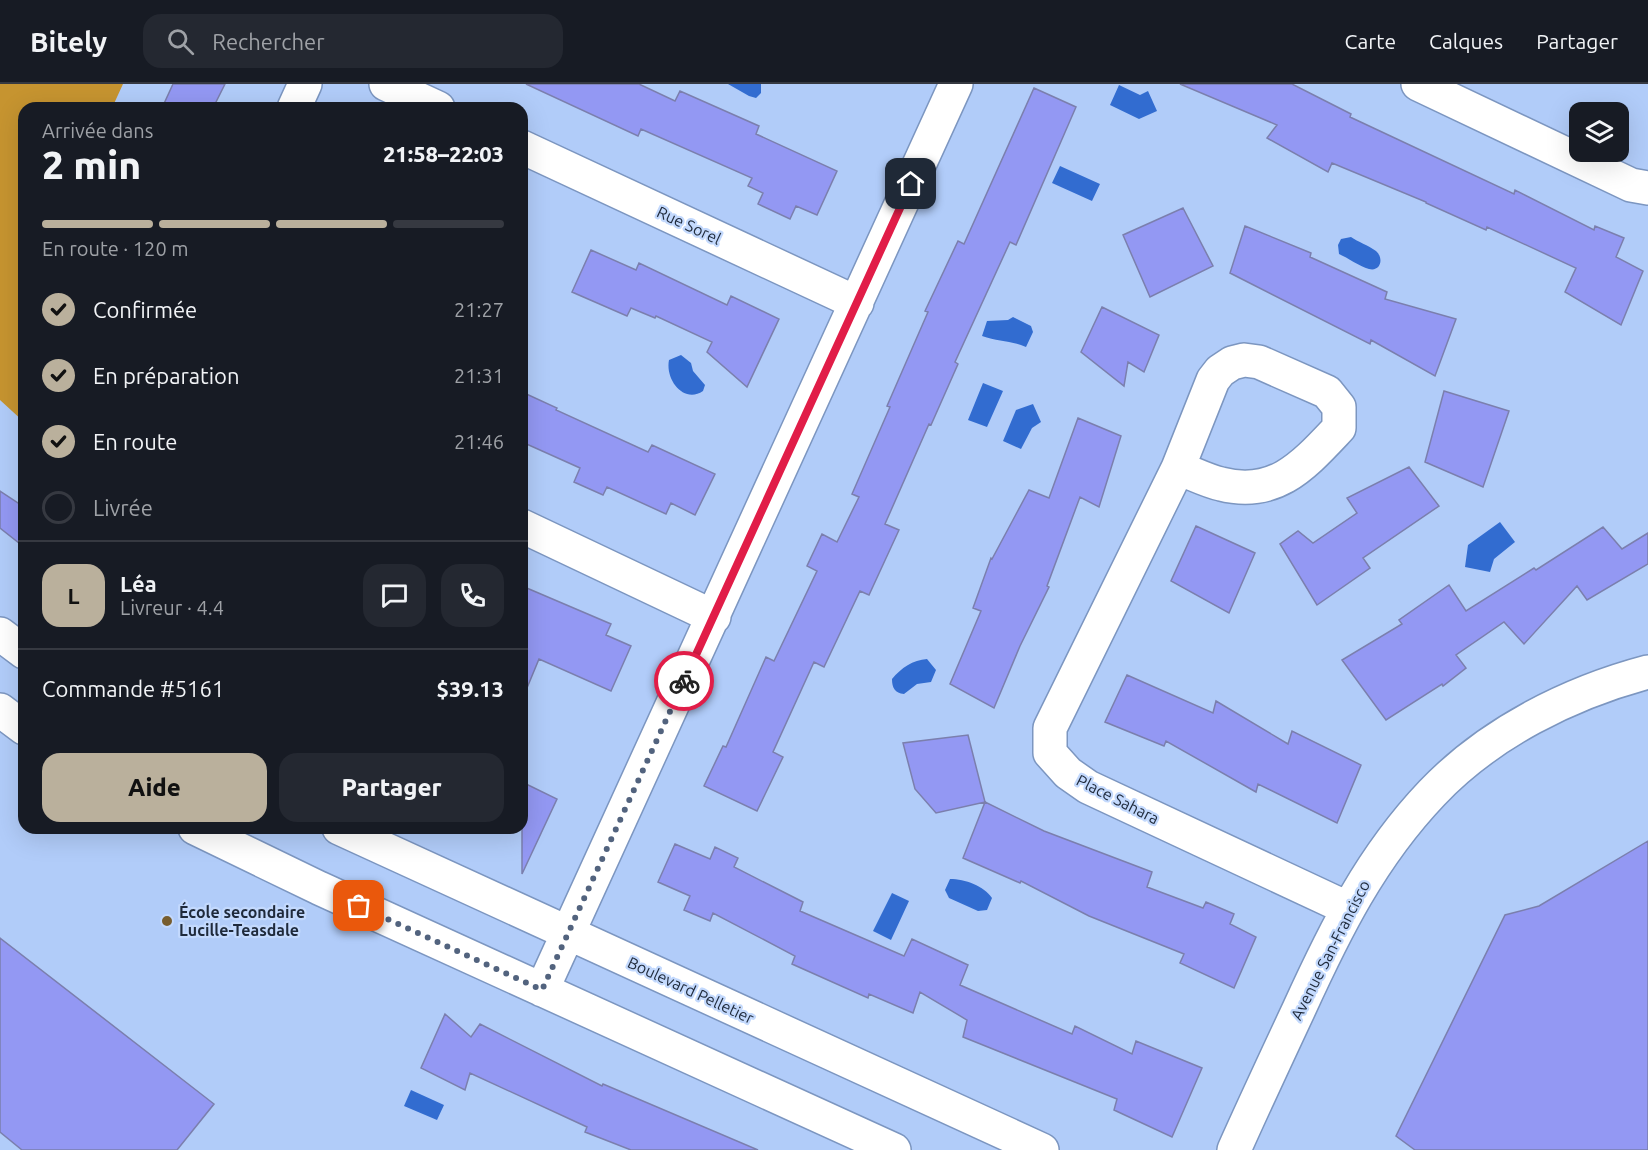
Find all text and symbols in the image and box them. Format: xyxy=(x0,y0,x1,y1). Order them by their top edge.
search box xyxy=(143,14,563,68)
icon: search xyxy=(164,25,197,58)
text: Bitely xyxy=(30,26,107,57)
text: Rechercher xyxy=(212,29,325,54)
text: Carte xyxy=(1345,29,1396,53)
text: Calques xyxy=(1429,29,1503,53)
text: Partager xyxy=(1536,29,1618,53)
map controls xyxy=(1569,102,1629,162)
button: layers xyxy=(1569,102,1629,162)
text: Arrivée dans xyxy=(42,119,153,142)
text: 21:58–22:03 xyxy=(383,141,504,166)
text: 2 min xyxy=(42,143,141,186)
pin xyxy=(885,158,936,209)
icon: home xyxy=(894,167,927,200)
street label: Rue Sorel xyxy=(654,202,724,248)
text: En route · 120 m xyxy=(42,237,189,260)
icon: check xyxy=(42,293,75,326)
text: Confirmée xyxy=(93,297,197,322)
text: 21:27 xyxy=(454,298,504,321)
icon: check xyxy=(42,359,75,392)
text: En préparation xyxy=(93,363,240,388)
text: 21:31 xyxy=(454,364,504,387)
icon: check xyxy=(42,425,75,458)
text: En route xyxy=(93,429,177,454)
text: 21:46 xyxy=(454,430,504,453)
text: Livrée xyxy=(93,495,153,520)
button: chat xyxy=(363,564,426,627)
button: phone xyxy=(441,564,504,627)
text: Léa xyxy=(120,571,157,596)
text: L xyxy=(67,583,80,608)
text: Livreur · 4.4 xyxy=(120,596,224,619)
courier xyxy=(654,651,714,711)
icon: bike xyxy=(668,665,701,698)
text: Commande #5161 xyxy=(42,676,224,701)
text: $39.13 xyxy=(437,676,504,701)
button: Aide xyxy=(42,753,267,822)
button: Partager xyxy=(279,753,504,822)
street label: Place Sahara xyxy=(1074,771,1162,827)
street label: Avenue San-Francisco xyxy=(1287,877,1373,1023)
pin xyxy=(333,880,384,931)
icon: bag xyxy=(342,889,375,922)
place label: École secondaire Lucille-Teasdale xyxy=(179,901,305,939)
marker: École secondaire Lucille-Teasdale xyxy=(160,914,174,928)
street label: Boulevard Pelletier xyxy=(625,953,757,1027)

